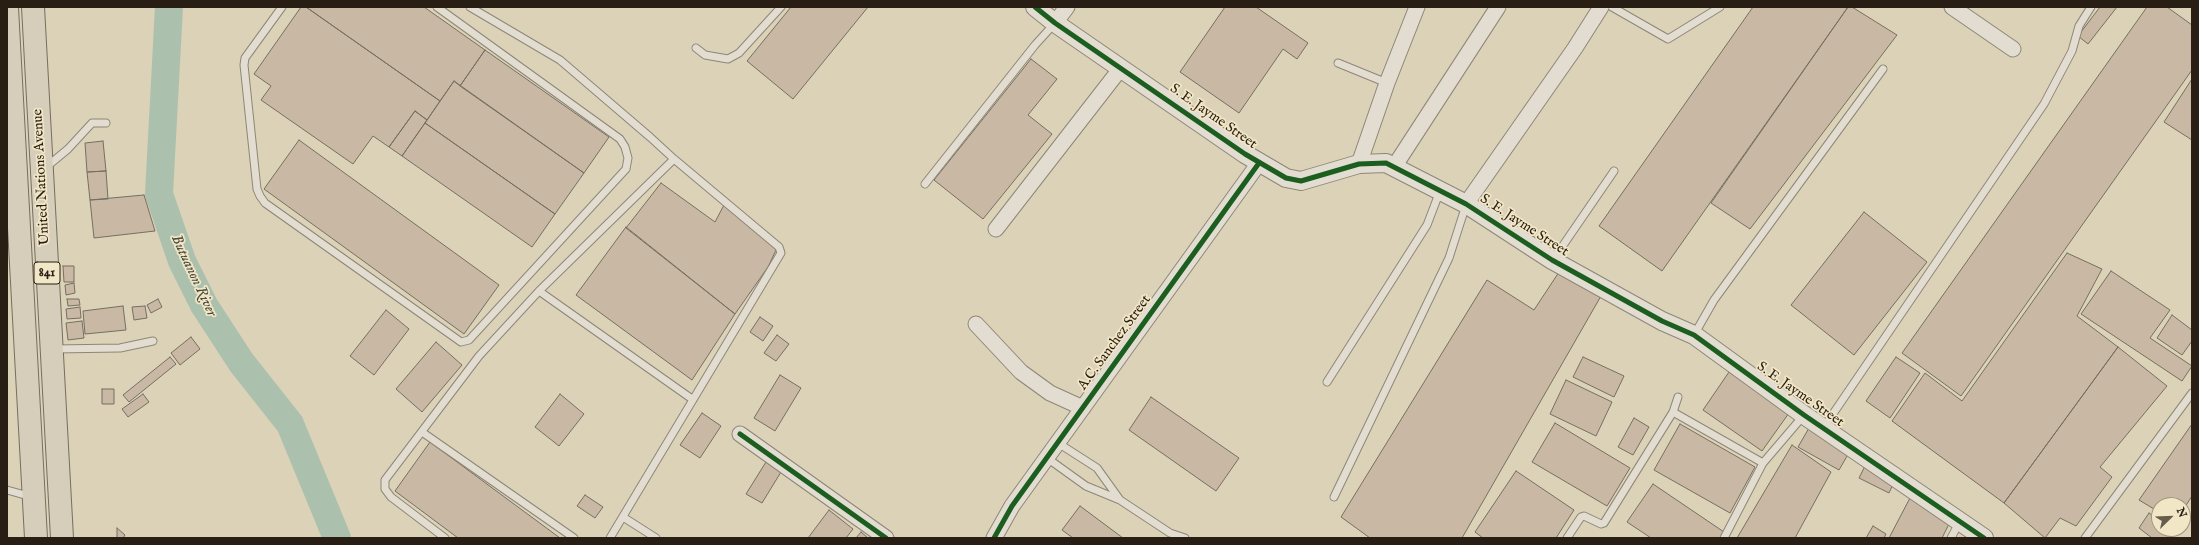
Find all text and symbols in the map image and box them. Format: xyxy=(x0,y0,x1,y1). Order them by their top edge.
street label: S. E. Jayme Street xyxy=(1166,81,1260,153)
street label: United Nations Avenue xyxy=(30,108,54,246)
street label: S. E. Jayme Street xyxy=(1477,191,1571,261)
water label: Butuanon River xyxy=(166,232,220,320)
road number: 841 xyxy=(34,262,60,284)
street label: A.C. Sanchez Street xyxy=(1075,292,1155,394)
street label: S. E. Jayme Street xyxy=(1753,359,1847,431)
north arrow xyxy=(2151,497,2191,537)
text: N xyxy=(2173,506,2189,520)

